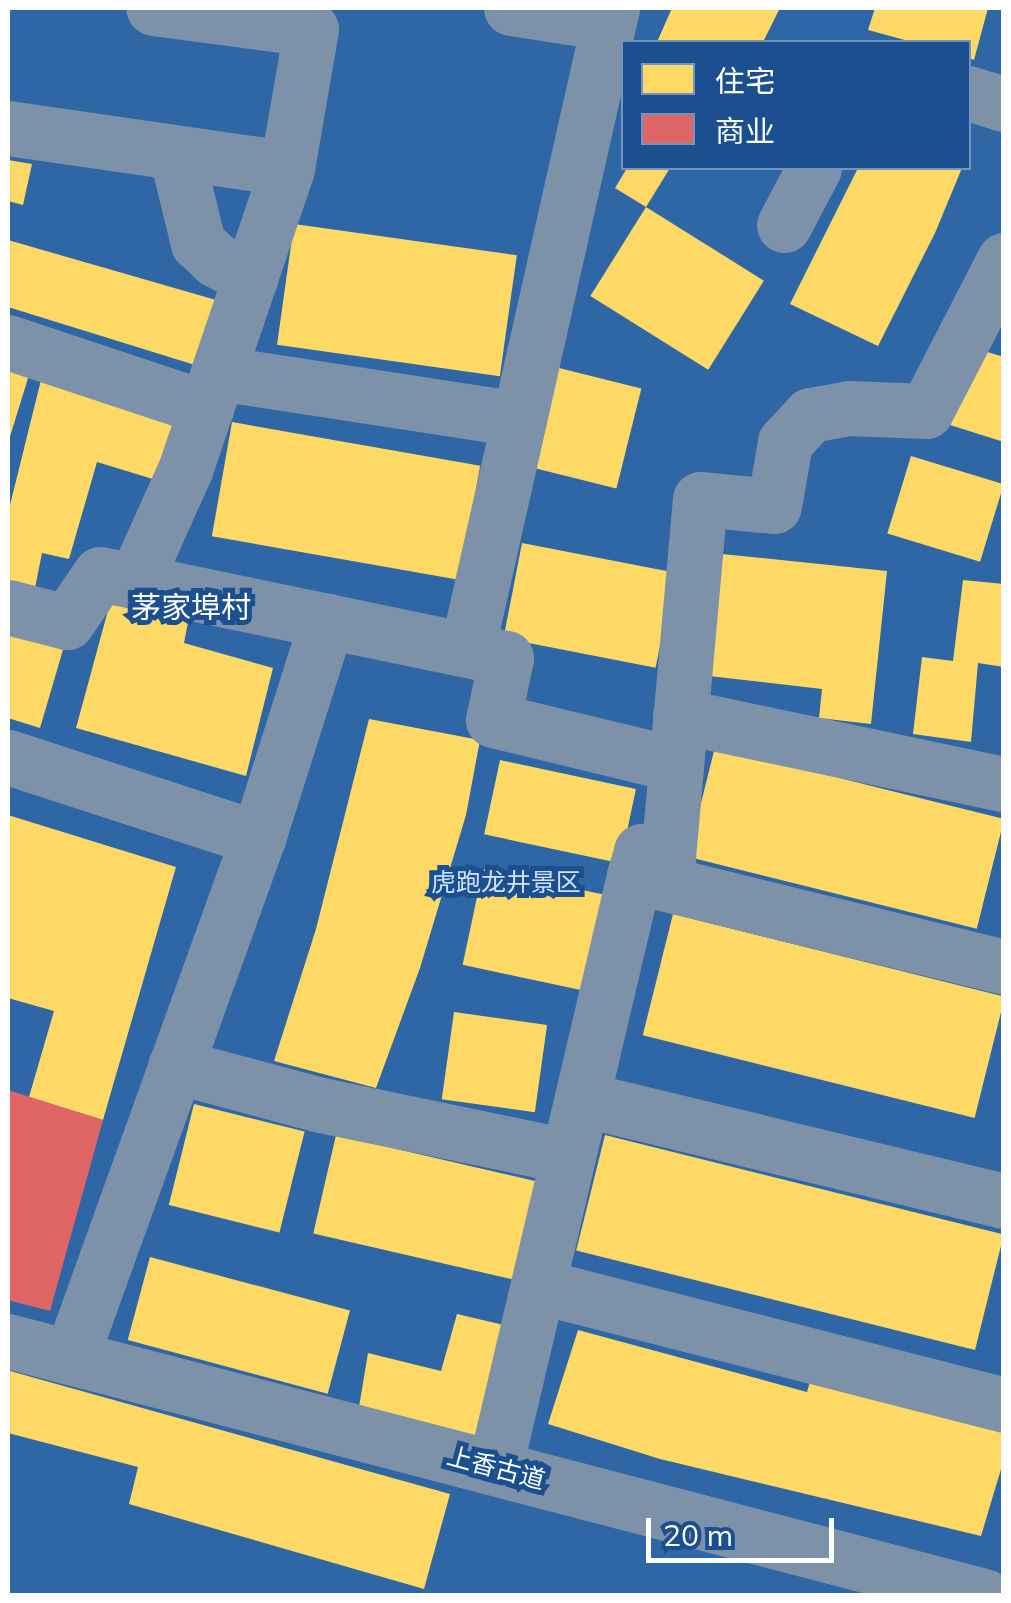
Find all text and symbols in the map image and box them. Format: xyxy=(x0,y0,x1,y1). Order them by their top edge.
legend xyxy=(621,40,971,170)
text: 住宅 xyxy=(715,62,775,100)
text: 商业 xyxy=(715,112,775,150)
district label: 茅家埠村 xyxy=(131,589,251,625)
park label: 虎跑龙井景区 xyxy=(431,867,581,897)
street label: 上香古道 xyxy=(444,1441,548,1495)
scale bar xyxy=(651,1498,838,1560)
text: 20 m xyxy=(663,1516,733,1554)

